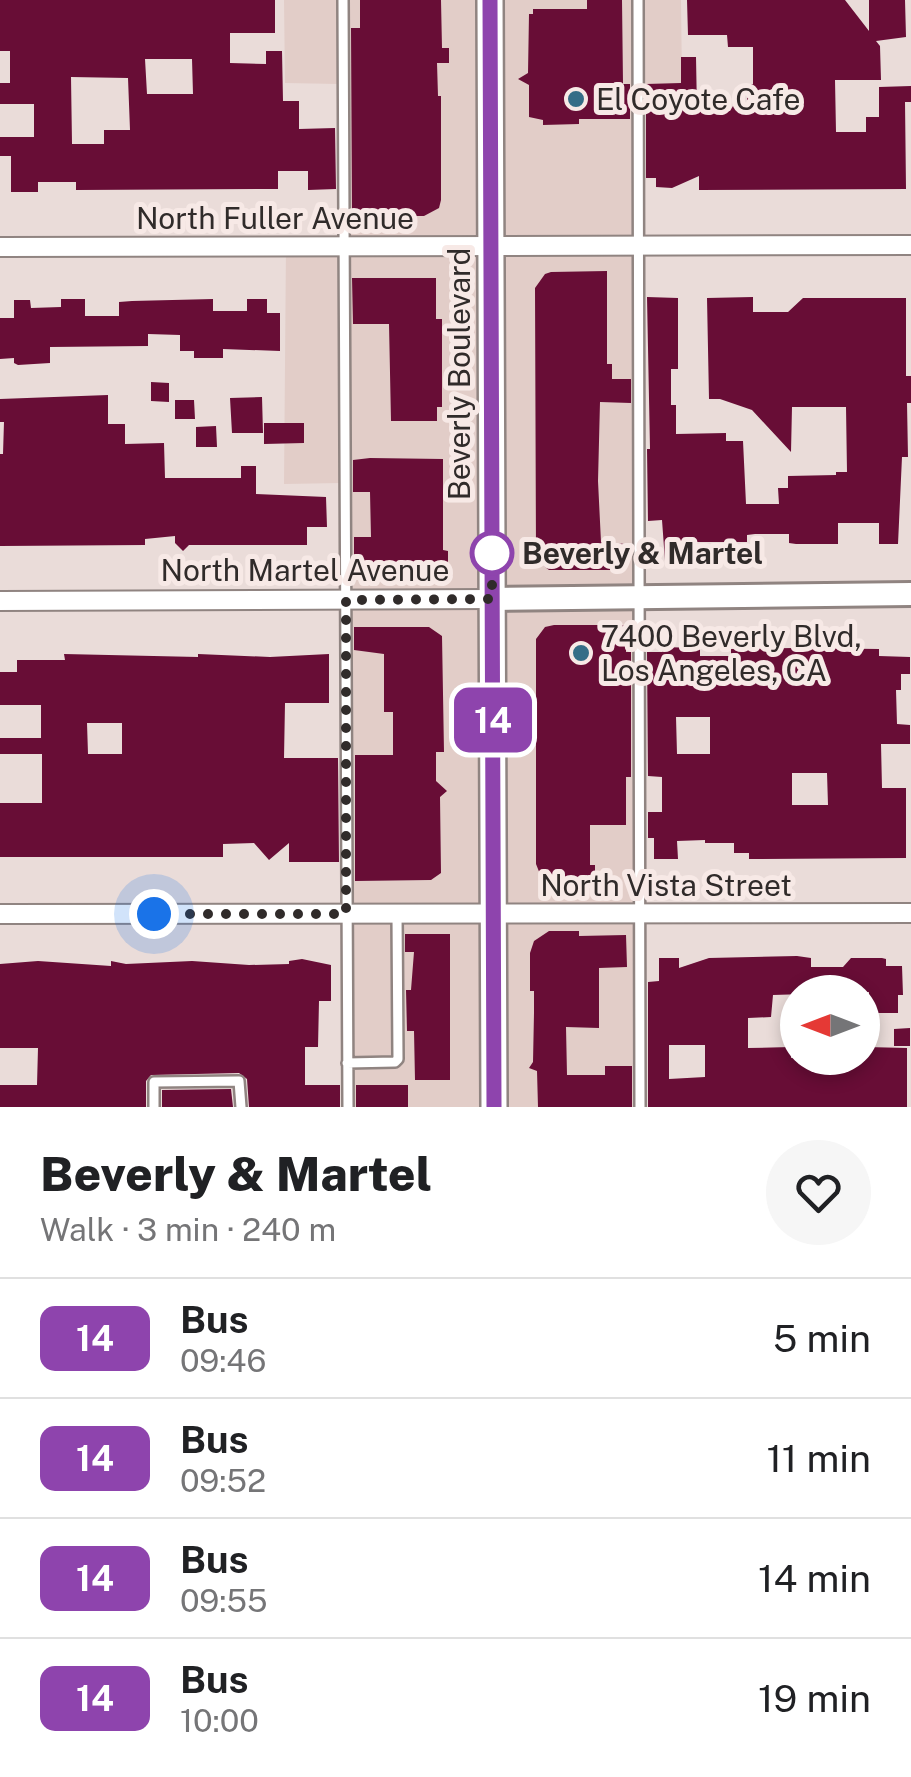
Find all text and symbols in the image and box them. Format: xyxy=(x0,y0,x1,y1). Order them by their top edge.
place label: El Coyote Cafe xyxy=(596,81,801,117)
marker: El Coyote Cafe xyxy=(565,88,587,110)
street label: North Fuller Avenue xyxy=(136,200,414,236)
street label: Beverly Boulevard xyxy=(441,248,477,500)
marker: Beverly & Martel xyxy=(471,532,513,574)
place label: Beverly & Martel xyxy=(522,535,763,571)
street label: North Martel Avenue xyxy=(161,552,449,588)
place label: 7400 Beverly Blvd, Los Angeles, CA xyxy=(601,618,862,688)
marker: 7400 Beverly Blvd, Los Angeles, CA xyxy=(570,642,592,664)
line badge: 14 xyxy=(448,688,538,752)
text: 14 xyxy=(474,700,512,741)
street label: North Vista Street xyxy=(540,867,792,903)
your location xyxy=(129,889,179,939)
north arrow xyxy=(780,975,880,1075)
map controls xyxy=(780,975,880,1075)
button: heart xyxy=(766,1140,871,1245)
text: Beverly & Martel xyxy=(40,1145,432,1202)
text: Walk · 3 min · 240 m xyxy=(40,1211,336,1248)
text: Bus xyxy=(180,1297,249,1342)
text: 5 min xyxy=(773,1316,871,1361)
text: 14 xyxy=(76,1318,114,1359)
text: 09:46 xyxy=(180,1342,266,1379)
text: Bus xyxy=(180,1417,249,1462)
text: 11 min xyxy=(766,1436,871,1481)
text: 14 xyxy=(76,1438,114,1479)
text: 09:52 xyxy=(180,1462,266,1499)
text: Bus xyxy=(180,1537,249,1582)
text: 14 min xyxy=(758,1556,871,1601)
text: 14 xyxy=(76,1558,114,1599)
text: 09:55 xyxy=(180,1582,268,1619)
text: Bus xyxy=(180,1657,249,1702)
text: 19 min xyxy=(758,1676,871,1721)
text: 14 xyxy=(76,1678,114,1719)
text: 10:00 xyxy=(180,1702,259,1739)

